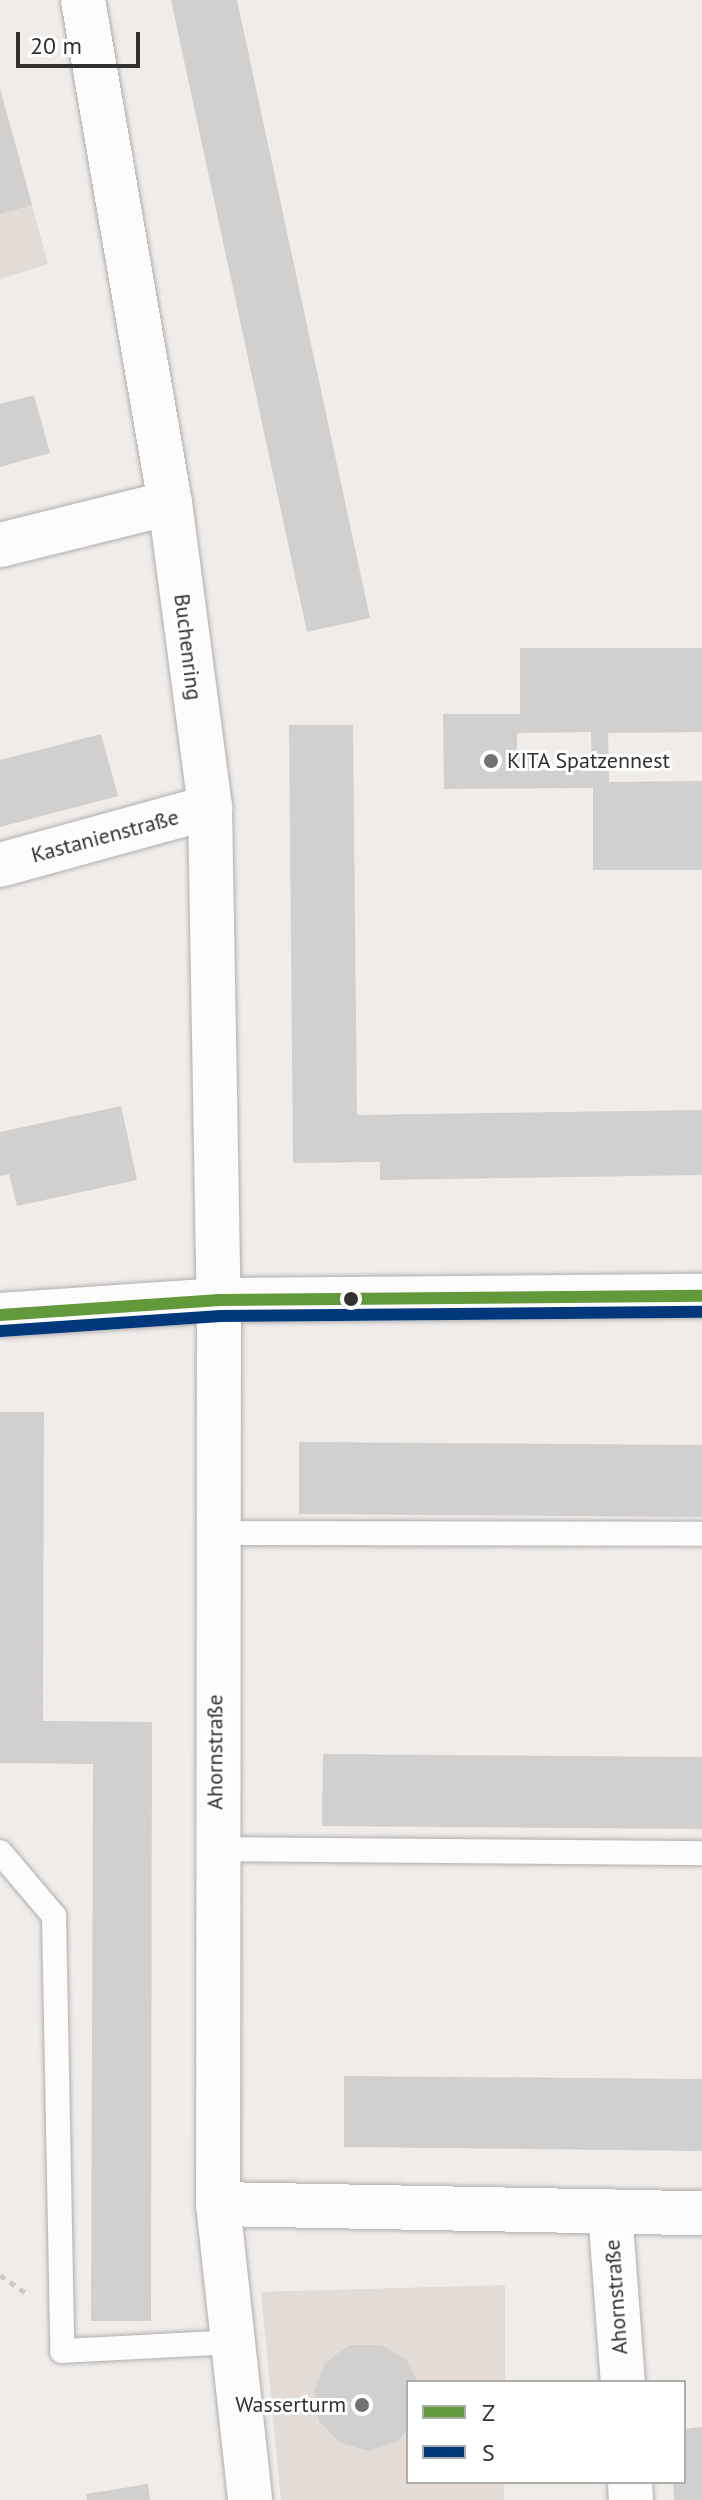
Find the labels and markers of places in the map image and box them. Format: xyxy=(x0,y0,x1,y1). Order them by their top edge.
place label: KITA Spatzennest xyxy=(507,748,671,774)
marker: KITA Spatzennest xyxy=(482,752,500,770)
unlabelled marker xyxy=(343,1291,359,1307)
place label: Wasserturm xyxy=(235,2392,346,2418)
marker: Wasserturm xyxy=(353,2396,371,2414)

